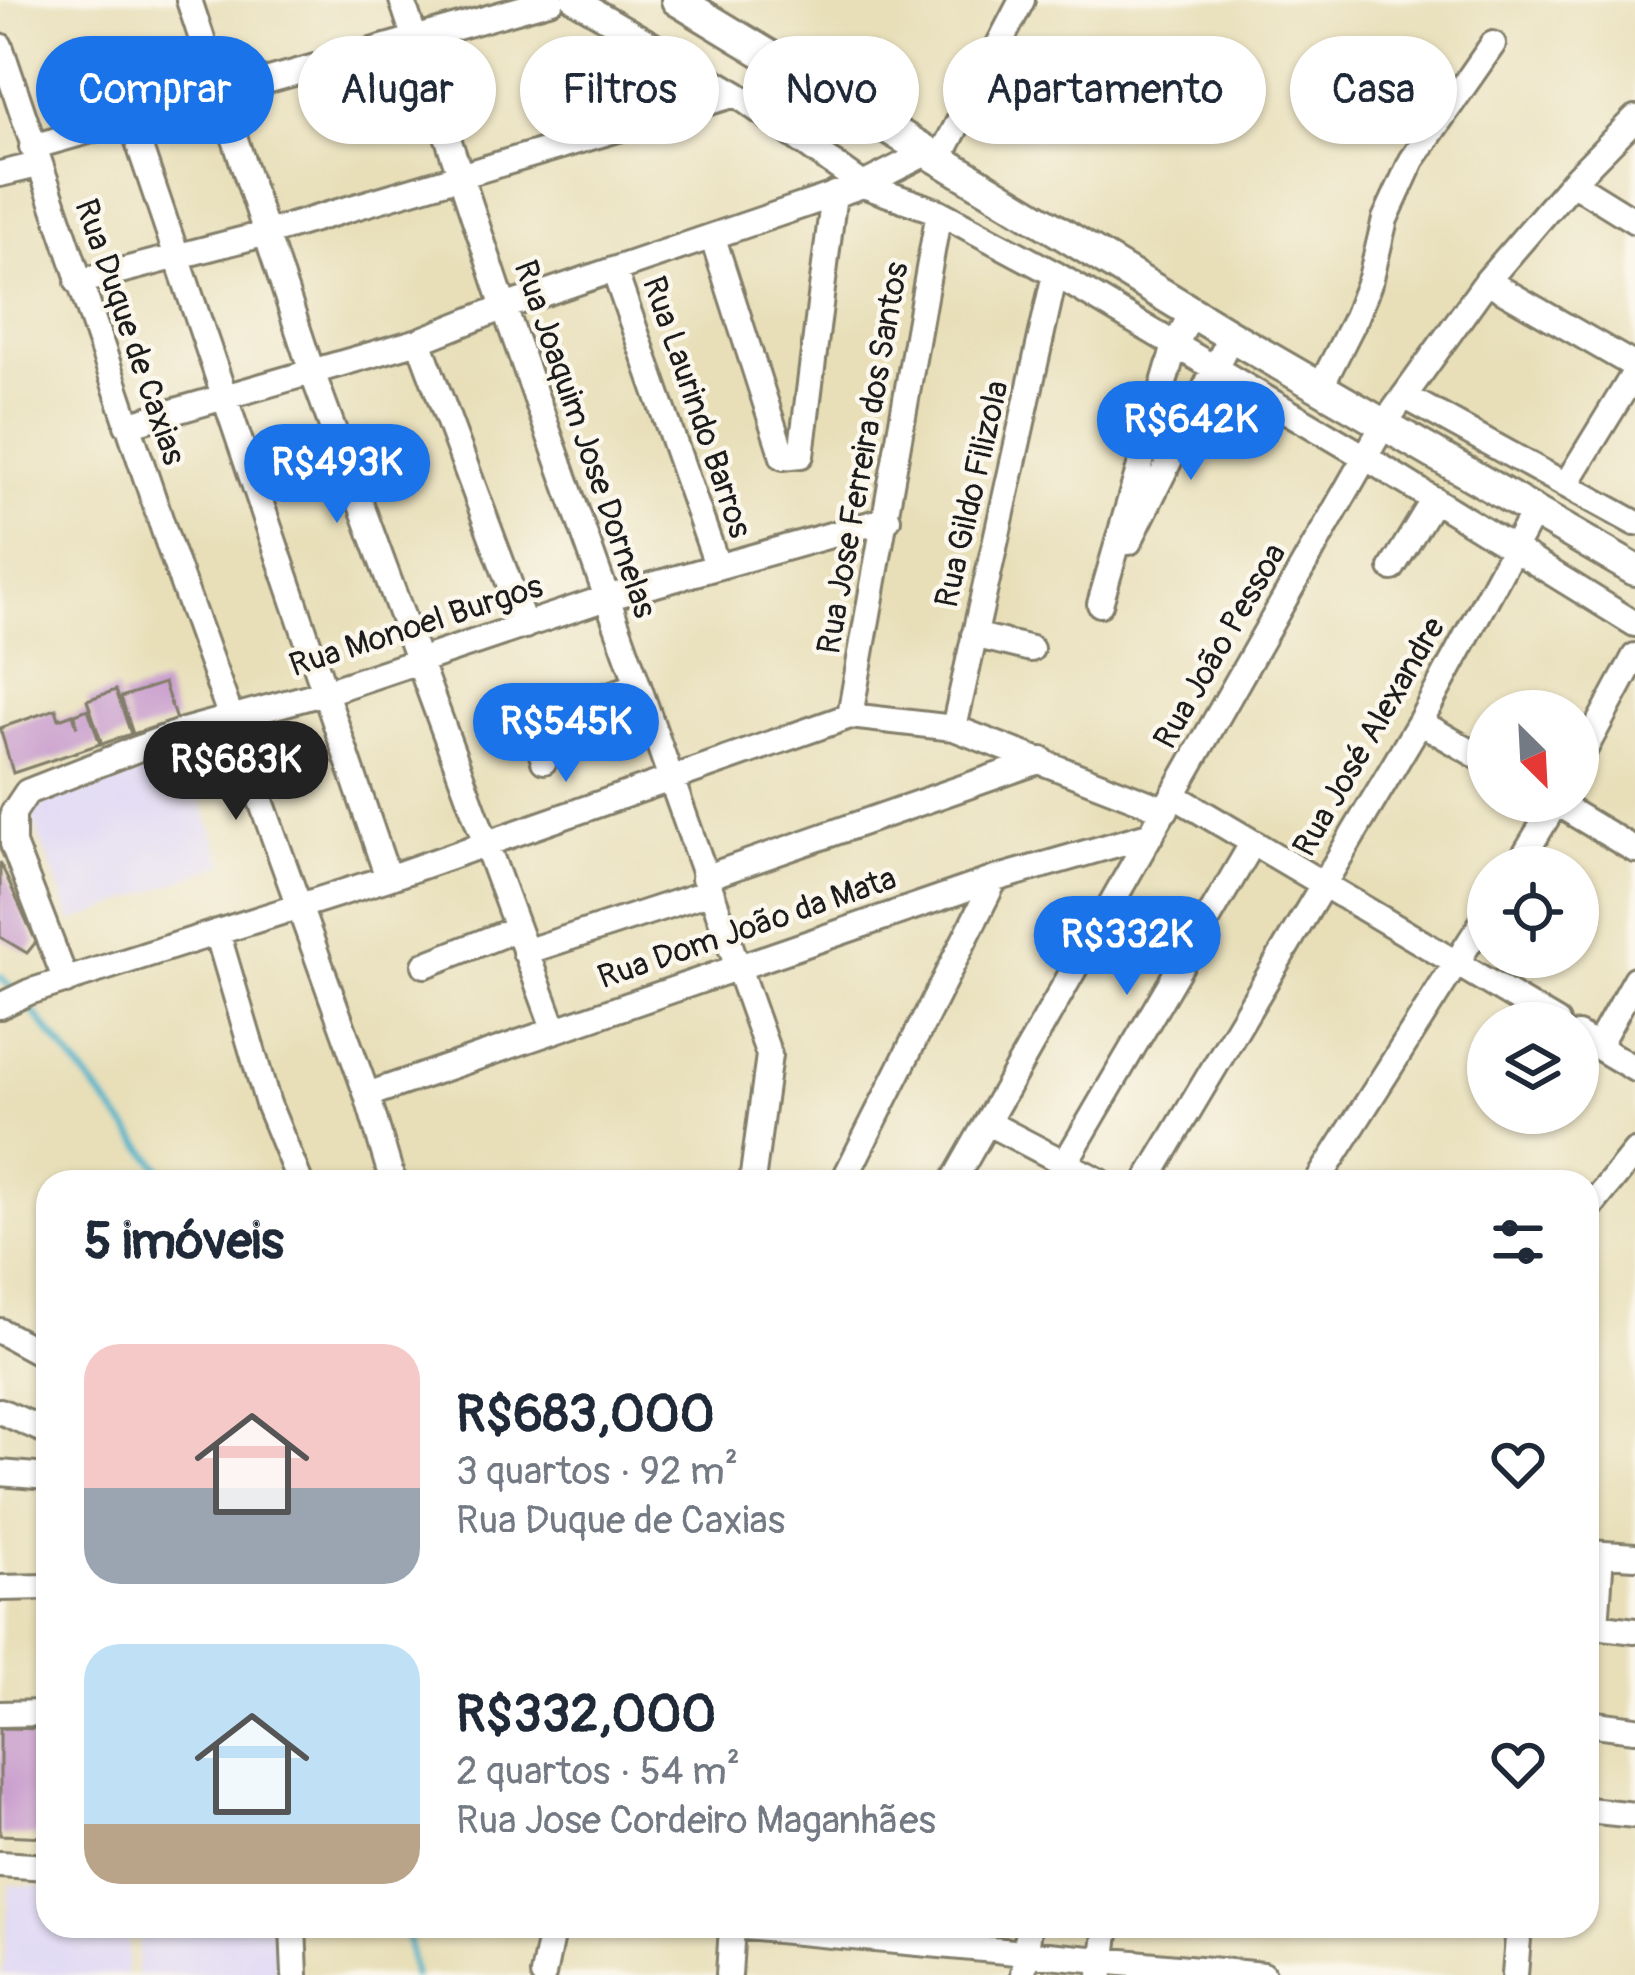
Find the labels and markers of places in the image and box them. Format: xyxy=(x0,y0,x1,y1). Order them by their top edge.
pin: R$642K xyxy=(1093,381,1289,483)
pin: R$493K xyxy=(239,424,435,526)
pin: R$545K xyxy=(468,683,664,785)
pin: R$683K xyxy=(138,721,334,823)
pin: R$332K xyxy=(1029,896,1225,998)

